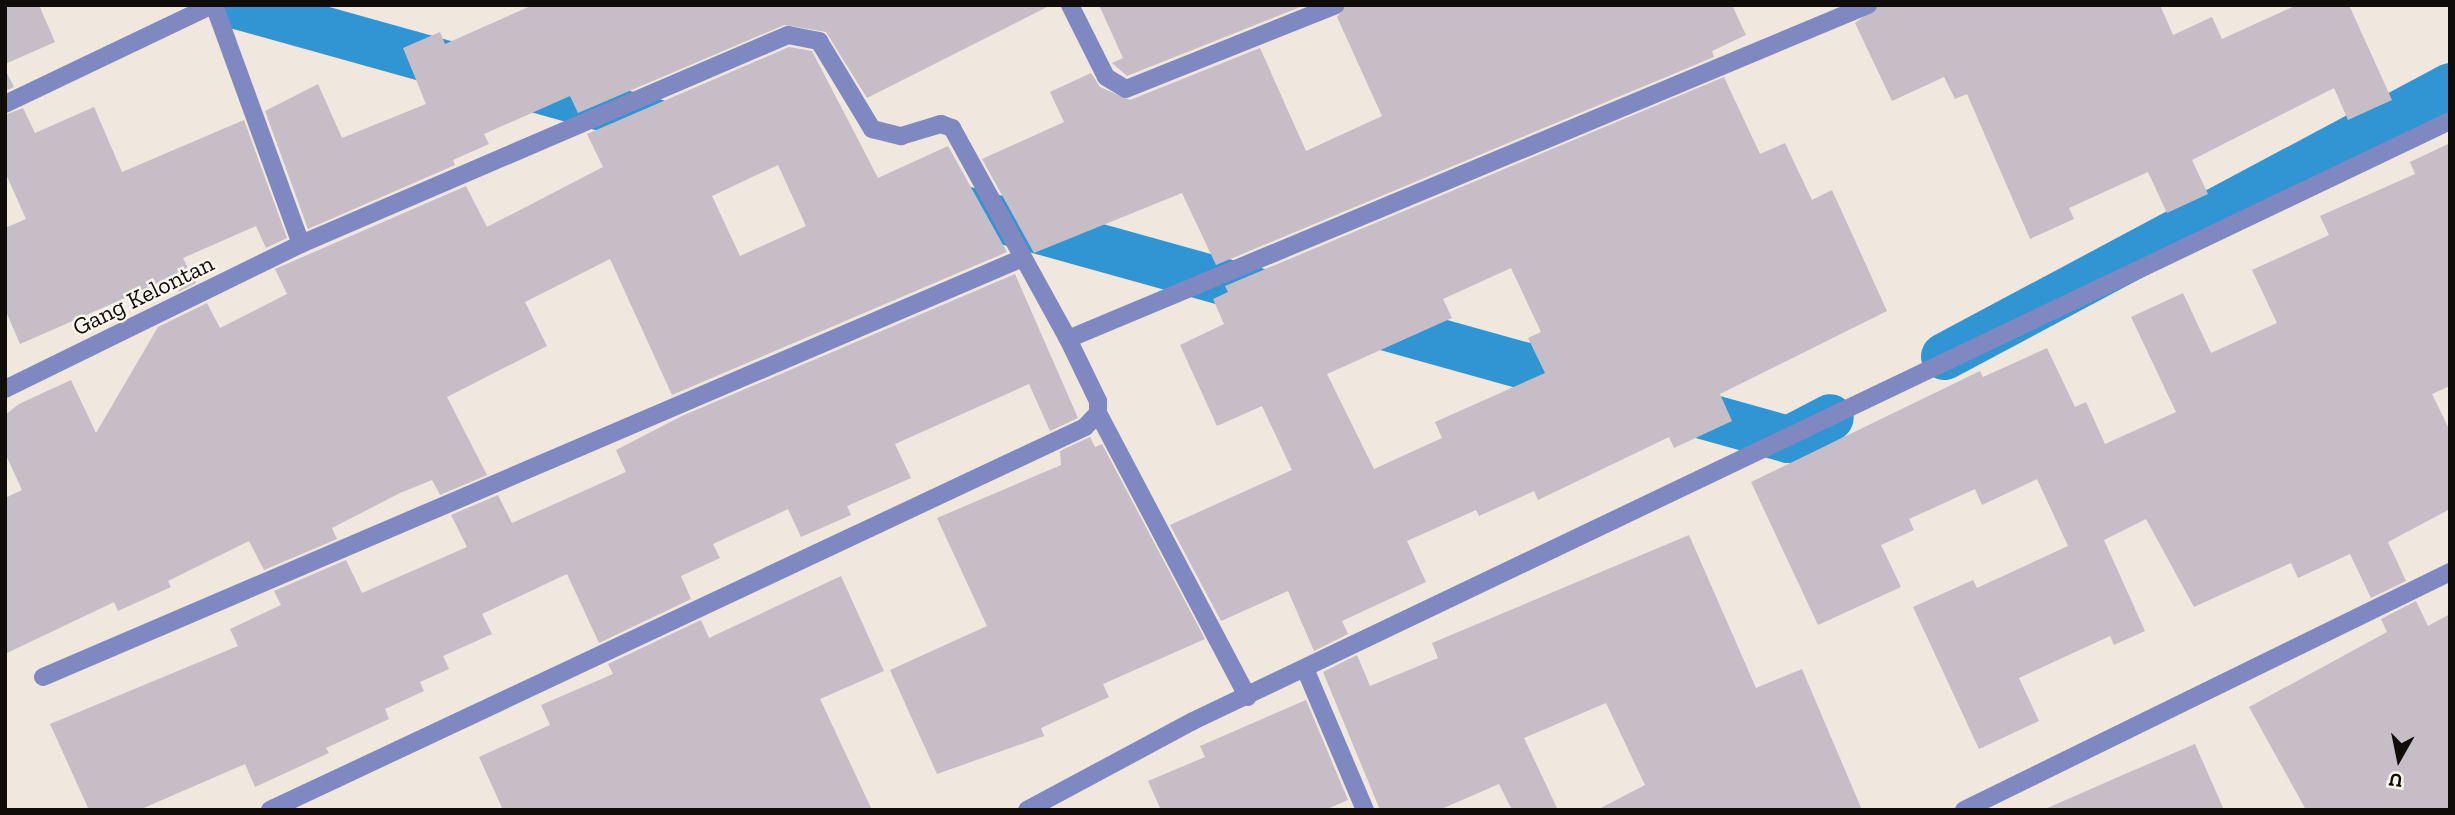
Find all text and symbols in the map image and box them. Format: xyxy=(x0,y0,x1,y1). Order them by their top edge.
street label: Gang Kelontan xyxy=(68,248,218,342)
north arrow xyxy=(2364,724,2434,794)
text: U xyxy=(2387,768,2404,793)

